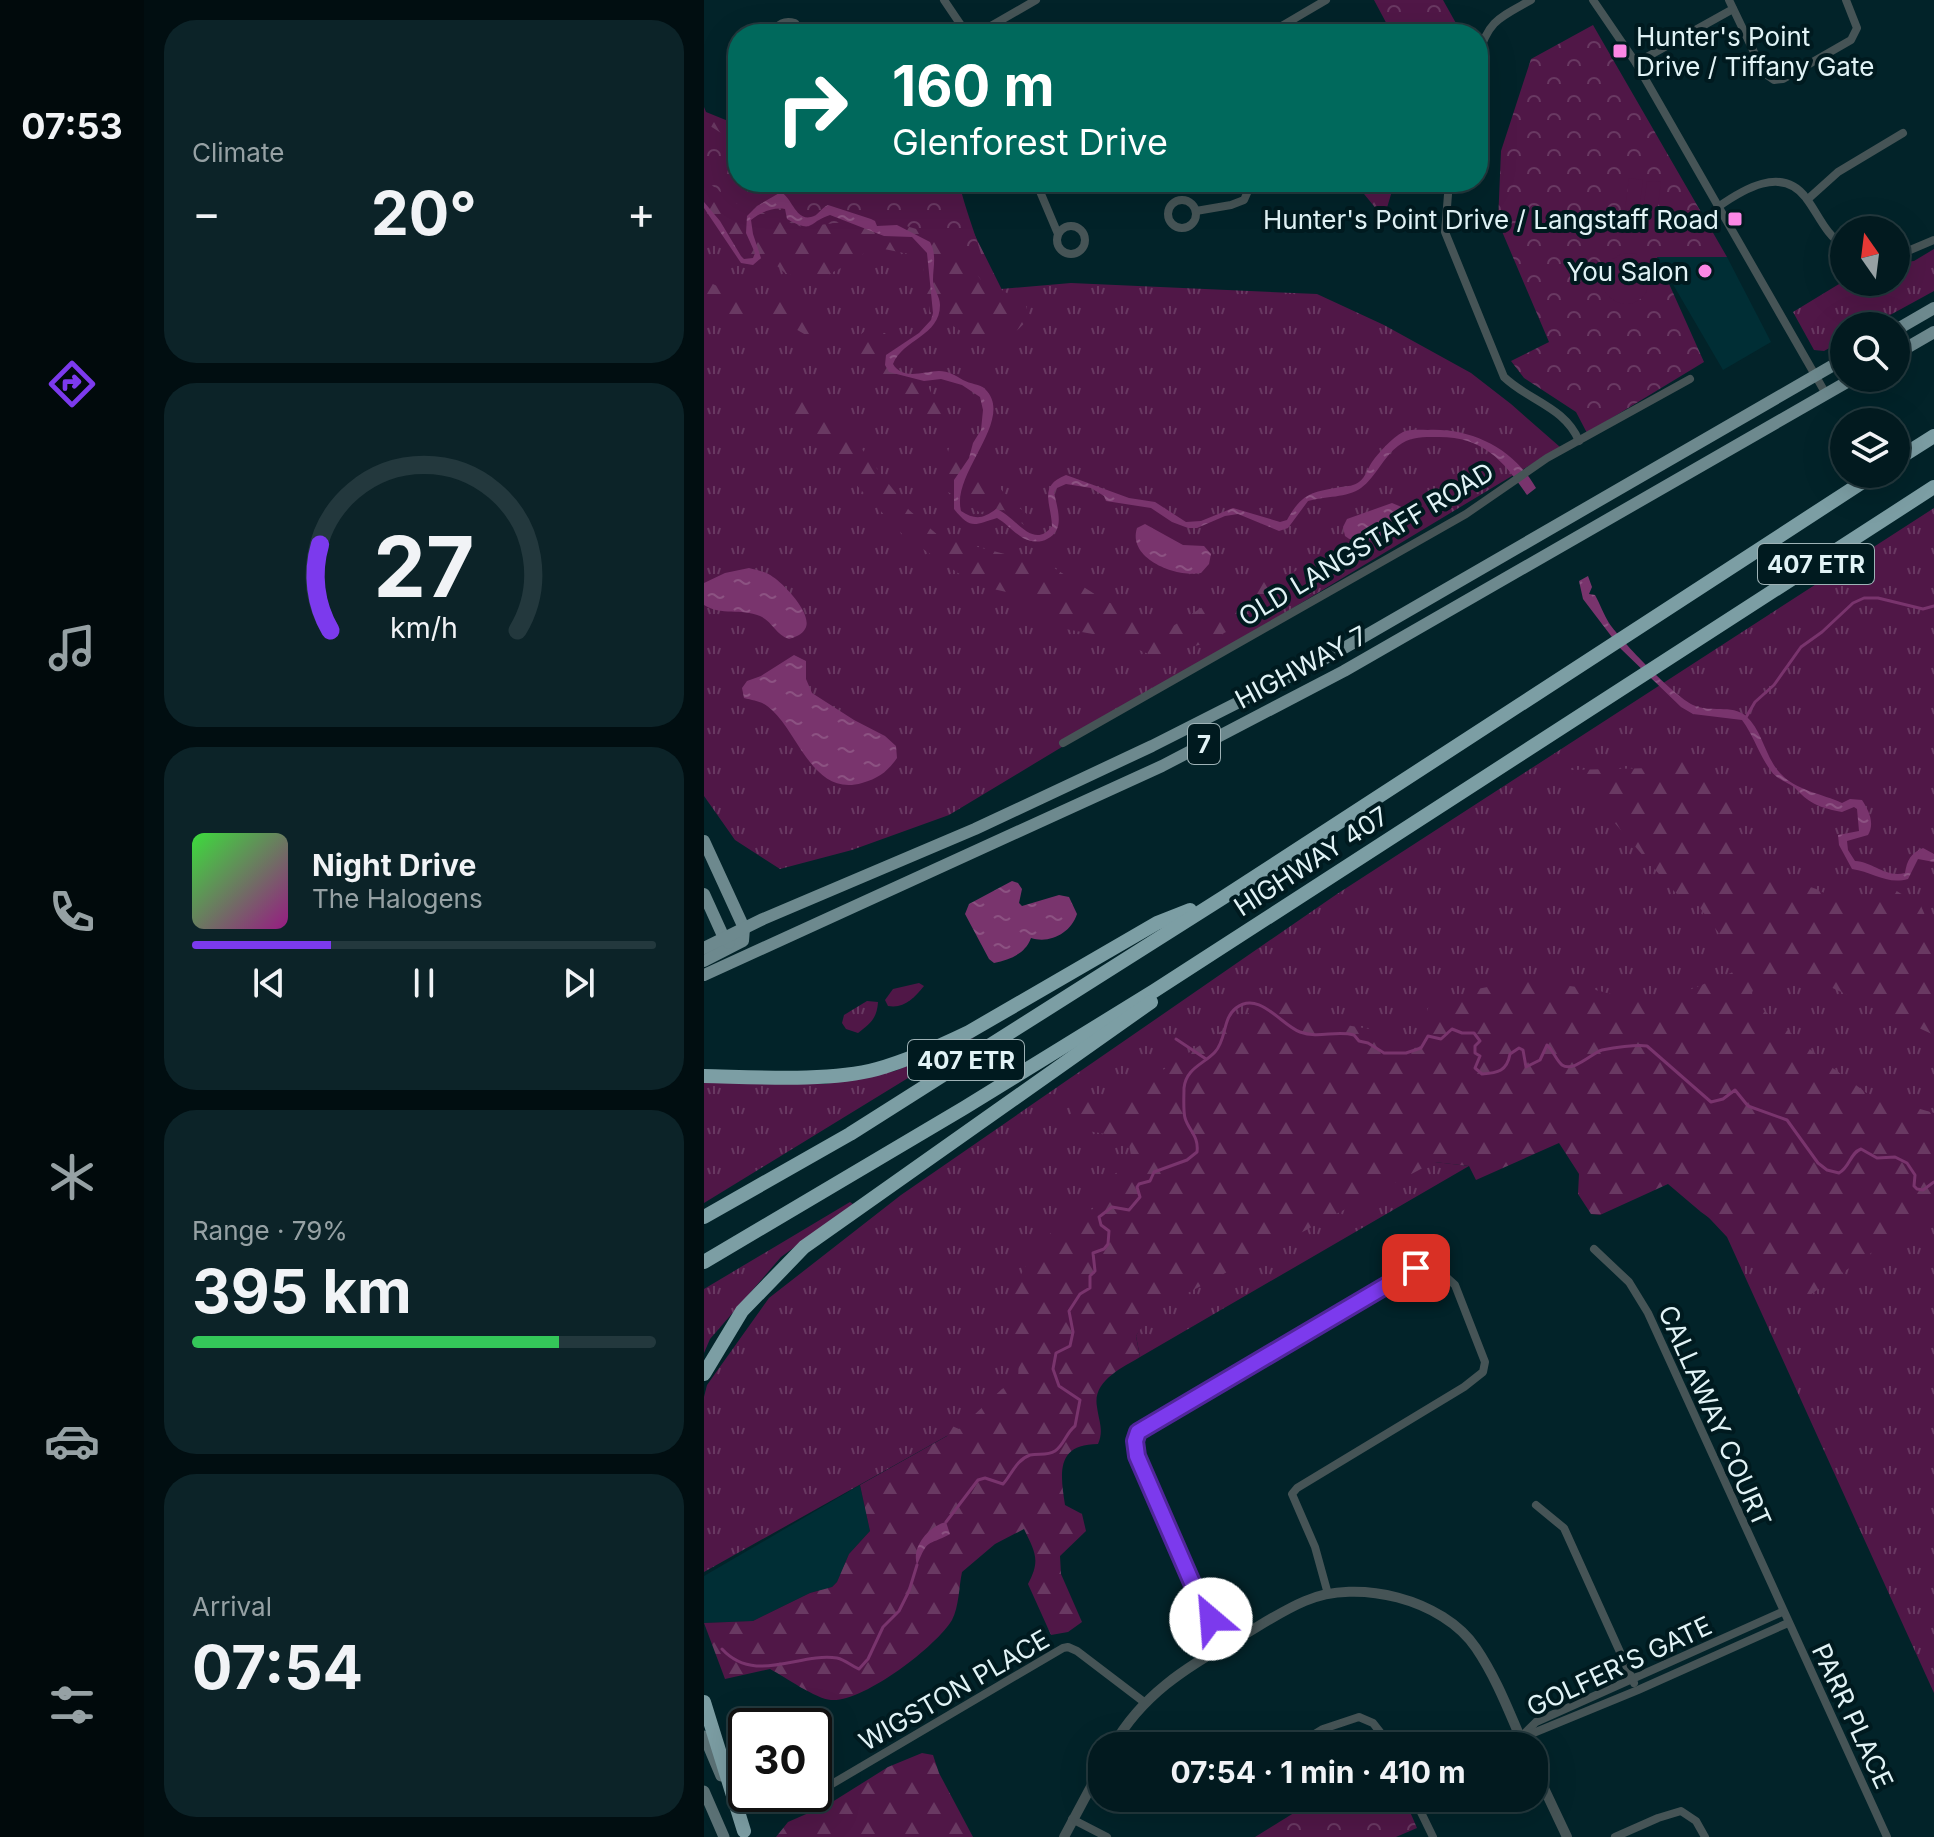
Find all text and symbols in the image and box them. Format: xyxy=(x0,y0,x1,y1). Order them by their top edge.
place label: Hunter's Point Drive / Tiffany Gate xyxy=(1636,21,1874,82)
marker: Hunter's Point Drive / Tiffany Gate xyxy=(1611,42,1629,60)
text: 160 m xyxy=(892,52,1055,120)
icon: right xyxy=(760,56,864,160)
text: 07:53 xyxy=(21,104,123,148)
text: Glenforest Drive xyxy=(892,120,1168,164)
text: Climate xyxy=(192,137,284,168)
text: 20° xyxy=(371,177,477,249)
text: − xyxy=(192,186,221,240)
text: + xyxy=(627,186,656,240)
place label: Hunter's Point Drive / Langstaff Road xyxy=(1263,204,1719,235)
marker: Hunter's Point Drive / Langstaff Road xyxy=(1726,210,1744,228)
north arrow xyxy=(1830,216,1910,296)
map controls xyxy=(1830,216,1910,488)
place label: You Salon xyxy=(1567,256,1689,287)
marker: You Salon xyxy=(1696,262,1714,280)
button: search xyxy=(1830,312,1910,392)
icon: directions xyxy=(44,356,100,412)
button: layers xyxy=(1830,408,1910,488)
street label: OLD LANGSTAFF ROAD xyxy=(1233,456,1499,632)
text: 27 xyxy=(374,516,474,617)
road number: 407 ETR xyxy=(1758,544,1874,584)
text: km/h xyxy=(390,610,458,645)
street label: HIGHWAY 7 xyxy=(1230,619,1372,715)
icon: music xyxy=(44,620,100,676)
road number: 7 xyxy=(1188,724,1220,764)
street label: HIGHWAY 407 xyxy=(1228,800,1394,922)
text: Night Drive xyxy=(312,847,476,883)
text: The Halogens xyxy=(312,883,483,914)
icon: phone xyxy=(44,884,100,940)
icon: previous xyxy=(247,961,291,1005)
icon: pause xyxy=(402,961,446,1005)
icon: next xyxy=(557,961,601,1005)
road number: 407 ETR xyxy=(908,1040,1024,1080)
icon: climate xyxy=(44,1149,100,1205)
text: Range · 79% xyxy=(192,1215,348,1246)
pin xyxy=(1382,1234,1450,1302)
icon: arrive xyxy=(1394,1246,1438,1290)
text: 395 km xyxy=(192,1255,412,1327)
street label: CALLAWAY COURT xyxy=(1652,1300,1778,1532)
icon: car xyxy=(44,1413,100,1469)
position arrow xyxy=(1169,1577,1253,1661)
text: Arrival xyxy=(192,1591,272,1622)
street label: GOLFER'S GATE xyxy=(1522,1610,1716,1722)
street label: WIGSTON PLACE xyxy=(853,1623,1055,1757)
text: 07:54 xyxy=(192,1631,363,1703)
street label: PARR PLACE xyxy=(1806,1639,1900,1793)
icon: filters xyxy=(44,1677,100,1733)
speed limit sign: 30 xyxy=(728,1708,832,1812)
text: 07:54 · 1 min · 410 m xyxy=(1170,1754,1466,1790)

